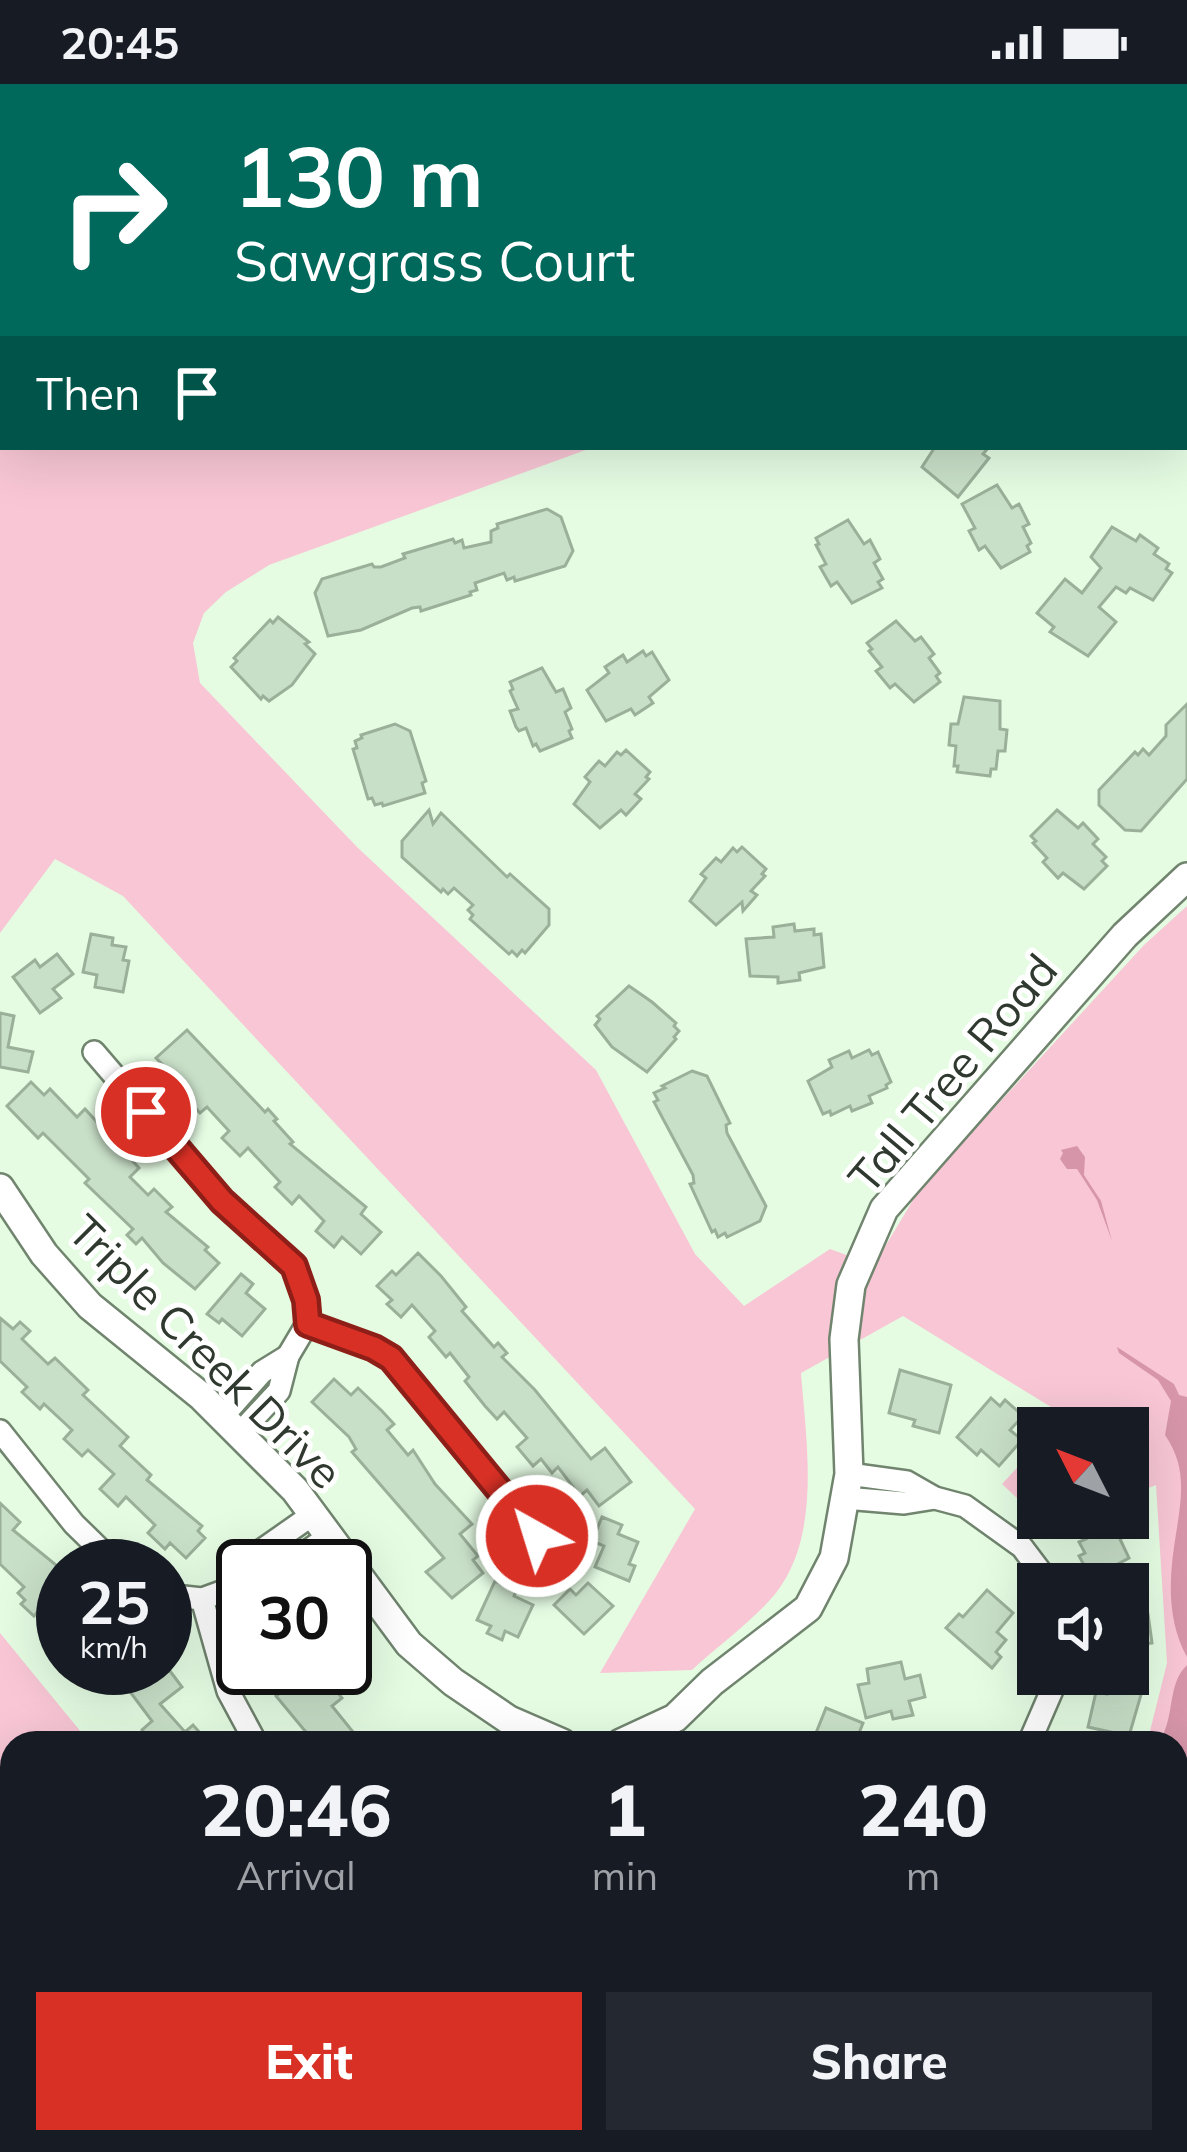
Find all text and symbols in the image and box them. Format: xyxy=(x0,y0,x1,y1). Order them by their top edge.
text: 20:45 xyxy=(60,14,179,70)
text: 130 m xyxy=(234,123,484,228)
icon: right xyxy=(36,132,192,288)
text: Sawgrass Court xyxy=(234,227,635,295)
icon: arrive xyxy=(164,360,230,426)
text: Then xyxy=(36,365,140,421)
street label: Tall Tree Road xyxy=(836,942,1068,1204)
pin xyxy=(95,1061,197,1163)
icon: arrive xyxy=(113,1079,179,1145)
street label: Triple Creek Drive xyxy=(57,1202,355,1500)
north arrow xyxy=(1017,1407,1149,1539)
map controls xyxy=(1017,1407,1149,1695)
position arrow xyxy=(474,1473,600,1599)
speed limit sign: 30 xyxy=(216,1539,372,1695)
button: sound xyxy=(1017,1563,1149,1695)
text: 25 xyxy=(78,1564,150,1639)
text: km/h xyxy=(80,1628,148,1666)
text: 20:46 xyxy=(200,1764,392,1854)
text: 1 xyxy=(603,1764,647,1854)
text: 240 xyxy=(858,1764,988,1854)
text: Arrival xyxy=(236,1851,356,1900)
text: min xyxy=(592,1851,658,1900)
text: m xyxy=(906,1851,940,1900)
button: Exit xyxy=(36,1992,582,2130)
button: Share xyxy=(606,1992,1152,2130)

